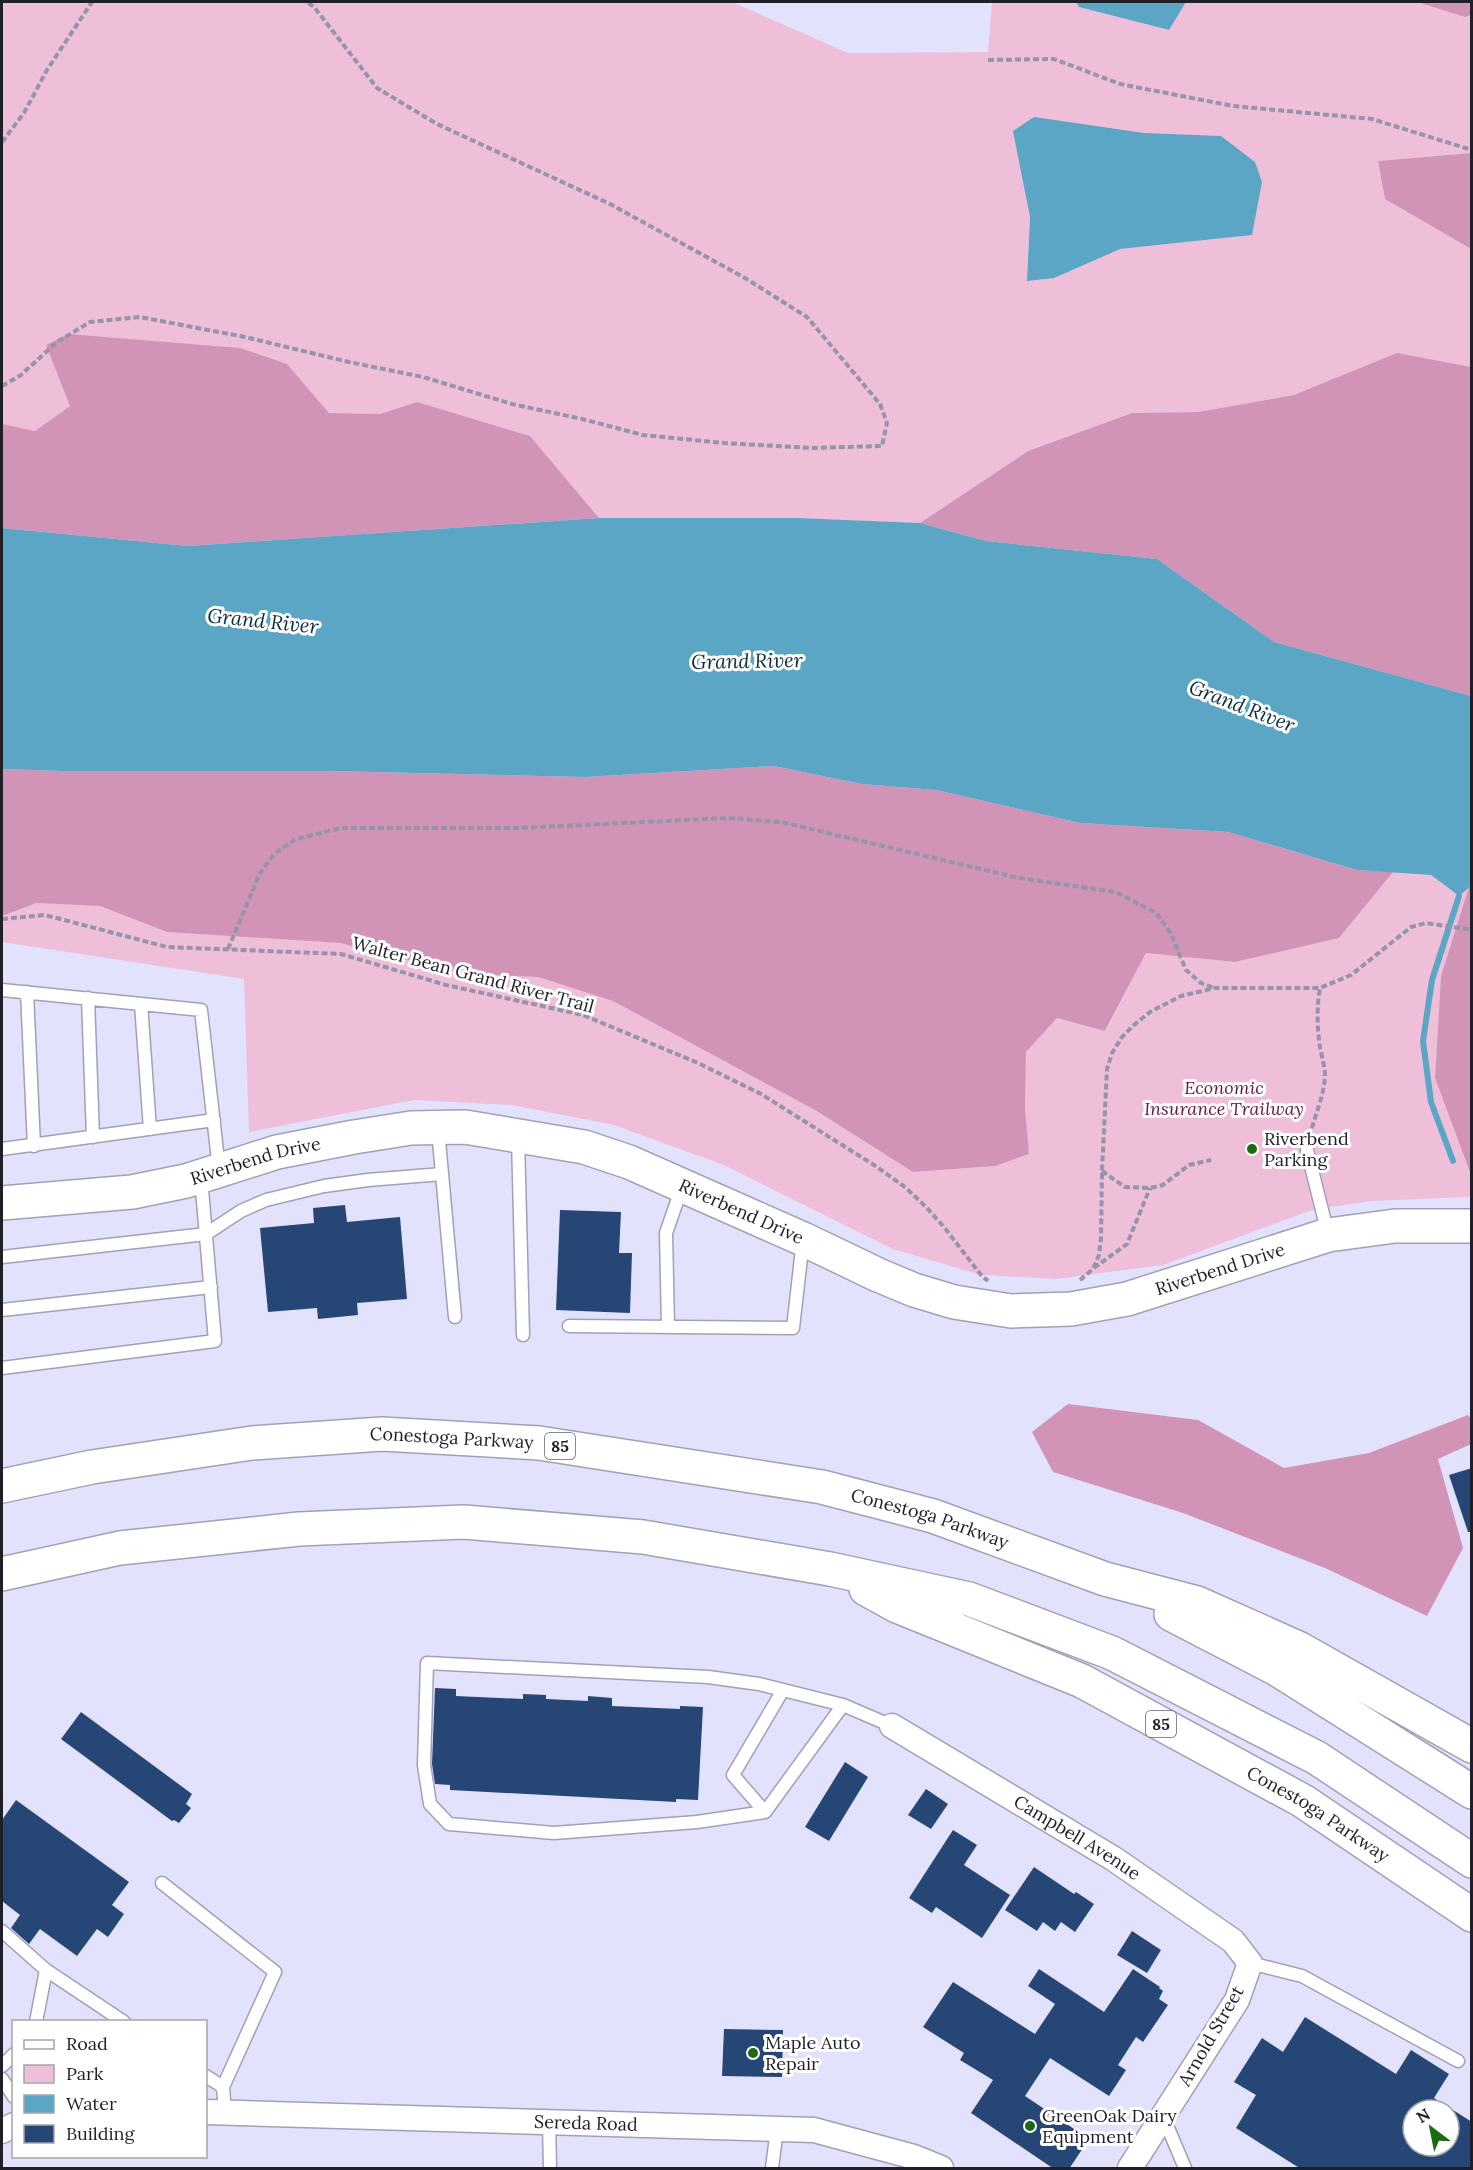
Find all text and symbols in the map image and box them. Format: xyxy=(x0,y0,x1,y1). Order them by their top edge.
water label: Grand River xyxy=(206,602,321,639)
water label: Grand River xyxy=(691,647,804,674)
water label: Grand River xyxy=(1186,674,1300,738)
street label: Walter Bean Grand River Trail xyxy=(350,931,597,1018)
park label: Economic Insurance Trailway xyxy=(1144,1076,1304,1120)
place label: Riverbend Parking xyxy=(1264,1127,1349,1171)
street label: Riverbend Drive xyxy=(187,1132,323,1190)
marker: Riverbend Parking xyxy=(1245,1142,1259,1156)
street label: Riverbend Drive xyxy=(675,1173,808,1249)
street label: Riverbend Drive xyxy=(1152,1237,1288,1300)
street label: Conestoga Parkway xyxy=(369,1422,535,1454)
road number: 85 xyxy=(545,1433,575,1459)
street label: Conestoga Parkway xyxy=(848,1483,1012,1554)
road number: 85 xyxy=(1146,1711,1176,1737)
street label: Conestoga Parkway xyxy=(1243,1761,1394,1867)
street label: Campbell Avenue xyxy=(1010,1790,1145,1885)
street label: Arnold Street xyxy=(1172,1982,1249,2091)
legend xyxy=(12,2020,207,2158)
place label: Maple Auto Repair xyxy=(765,2031,860,2075)
text: Road xyxy=(66,2032,108,2055)
marker: Maple Auto Repair xyxy=(746,2046,760,2060)
text: Park xyxy=(66,2062,104,2085)
text: Water xyxy=(66,2092,117,2115)
north arrow xyxy=(1401,2098,1461,2158)
place label: GreenOak Dairy Equipment xyxy=(1042,2104,1177,2148)
text: N xyxy=(1413,2104,1434,2127)
street label: Sereda Road xyxy=(534,2110,638,2136)
marker: GreenOak Dairy Equipment xyxy=(1023,2119,1037,2133)
text: Building xyxy=(66,2122,136,2145)

